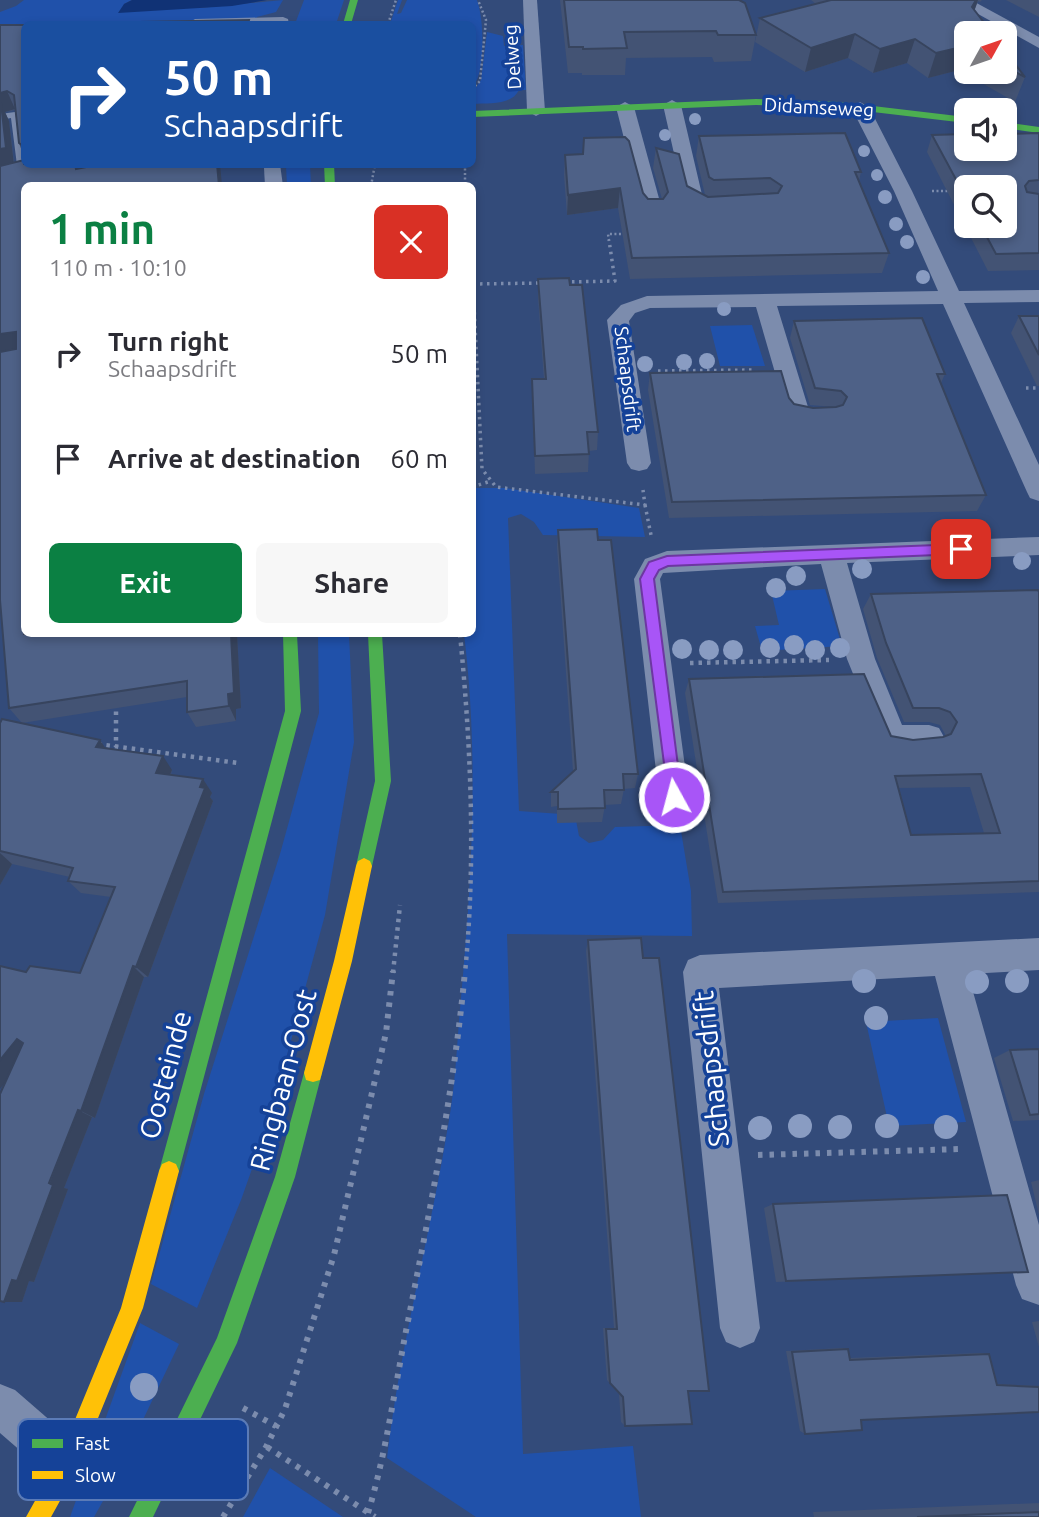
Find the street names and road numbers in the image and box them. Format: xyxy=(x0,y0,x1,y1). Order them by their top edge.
street label: Delweg xyxy=(499,24,525,90)
street label: Didamseweg xyxy=(763,93,875,121)
street label: Schaapsdrift xyxy=(611,325,645,434)
street label: Ringbaan-Oost xyxy=(243,986,322,1174)
street label: Schaapsdrift xyxy=(687,990,734,1148)
street label: Oosteinde xyxy=(133,1007,196,1142)

